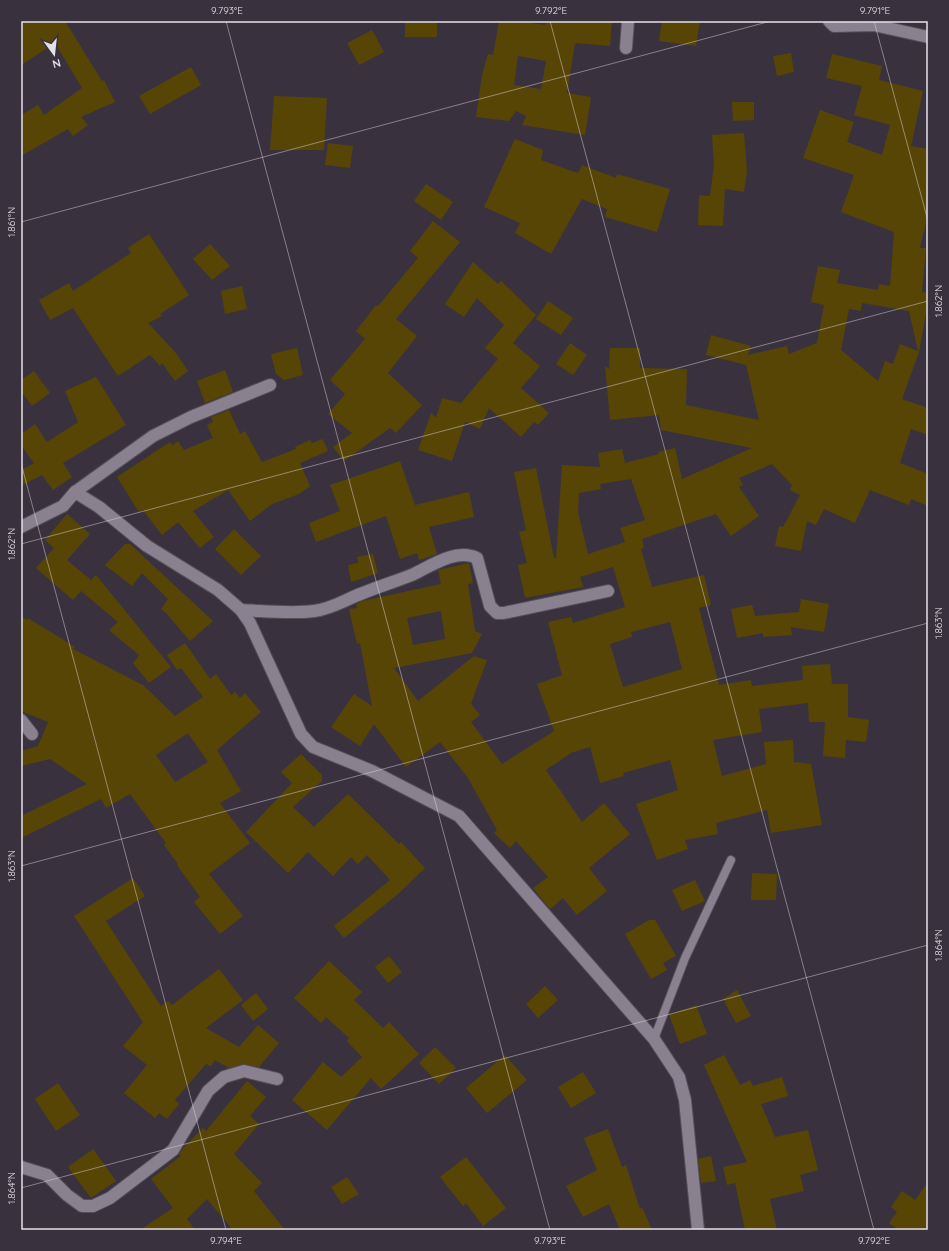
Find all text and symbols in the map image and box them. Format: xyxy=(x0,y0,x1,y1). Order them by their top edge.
text: 9.793°E xyxy=(211,4,243,17)
text: 9.792°E xyxy=(535,4,567,17)
text: 9.791°E xyxy=(860,4,891,17)
north arrow xyxy=(34,34,74,74)
text: N xyxy=(51,56,62,71)
text: 1.861°N xyxy=(5,207,18,237)
text: 1.862°N xyxy=(932,285,945,317)
text: 1.862°N xyxy=(5,528,18,560)
text: 1.863°N xyxy=(932,607,945,639)
text: 1.863°N xyxy=(5,850,18,882)
text: 1.864°N xyxy=(932,929,945,961)
text: 1.864°N xyxy=(5,1172,18,1204)
text: 9.794°E xyxy=(210,1234,242,1247)
text: 9.793°E xyxy=(534,1234,566,1247)
text: 9.792°E xyxy=(858,1234,890,1247)

